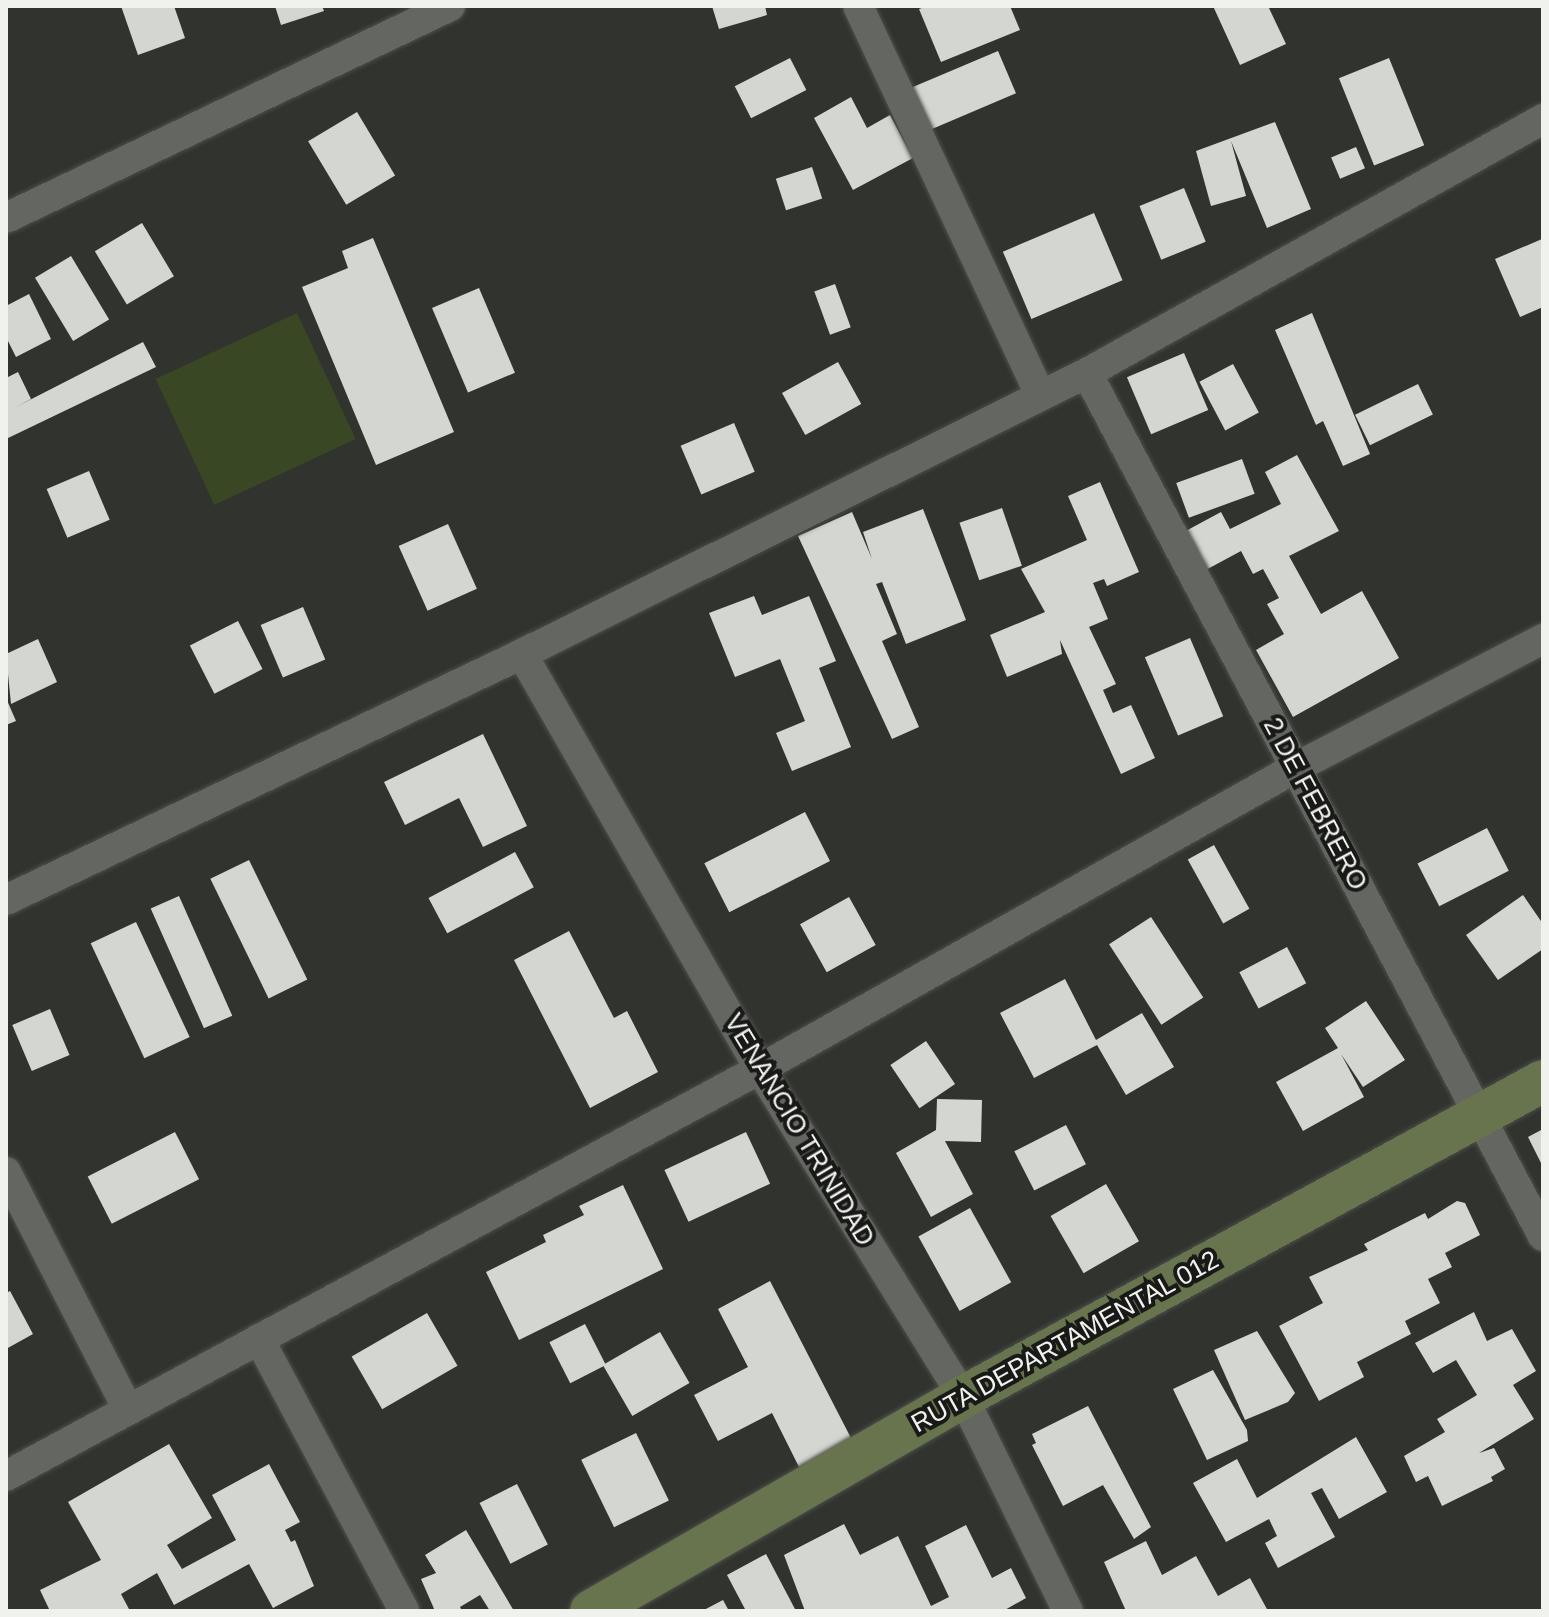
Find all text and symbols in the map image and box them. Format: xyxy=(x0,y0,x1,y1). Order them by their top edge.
street label: 2 DE FEBRERO xyxy=(1256,712,1374,896)
street label: VENANCIO TRINIDAD xyxy=(717,1008,881,1252)
street label: RUTA DEPARTAMENTAL 012 xyxy=(905,1244,1225,1440)

